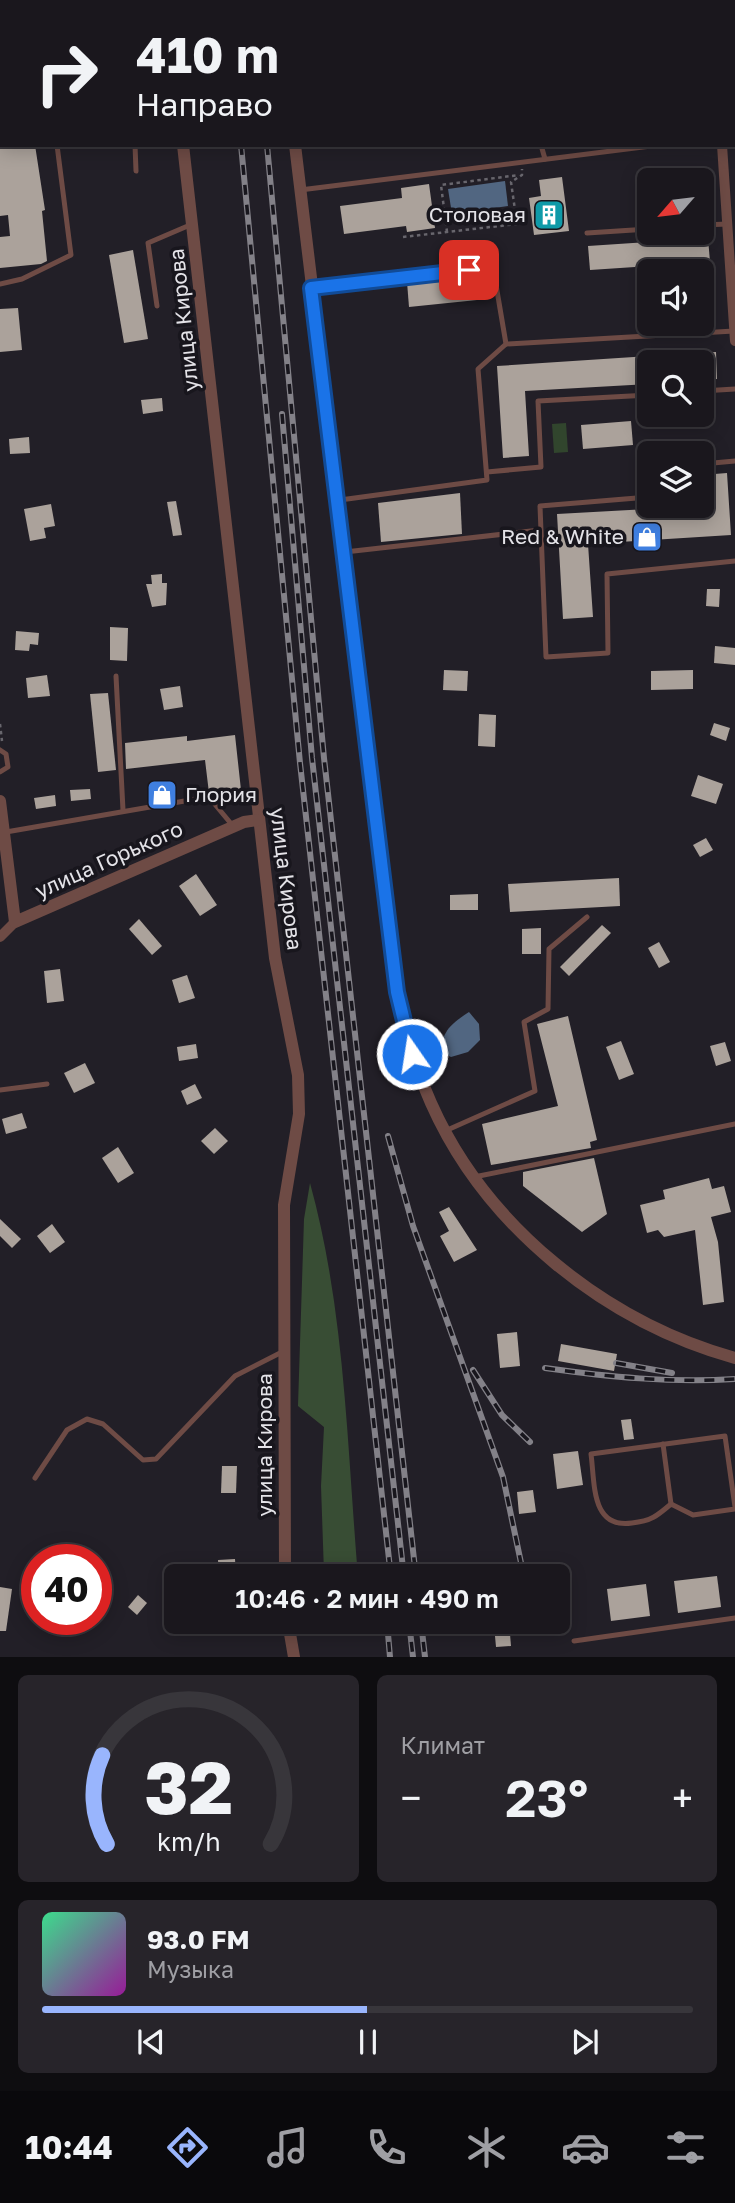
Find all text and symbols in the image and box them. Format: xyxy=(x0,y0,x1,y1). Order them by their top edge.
text: 410 m xyxy=(136,25,279,84)
icon: right xyxy=(21,28,112,119)
text: Направо xyxy=(136,85,273,123)
north arrow xyxy=(637,168,714,245)
map controls xyxy=(637,168,714,518)
building icon: Столовая xyxy=(532,198,566,232)
place label: Столовая xyxy=(429,201,526,227)
pin xyxy=(439,240,499,300)
street label: улица Кирова xyxy=(163,247,203,393)
icon: arrive xyxy=(450,251,488,289)
button: sound xyxy=(637,259,714,336)
button: search xyxy=(637,350,714,427)
button: layers xyxy=(637,441,714,518)
shop icon: Red & White xyxy=(630,520,664,554)
place label: Red & White xyxy=(501,523,624,549)
shop icon: Глория xyxy=(145,778,179,812)
place label: Глория xyxy=(185,781,257,807)
street label: улица Кирова xyxy=(265,806,309,952)
street label: улица Горького xyxy=(31,815,187,903)
position arrow xyxy=(375,1017,449,1091)
street label: улица Кирова xyxy=(251,1373,277,1517)
speed limit sign: 40 xyxy=(21,1544,112,1635)
text: 10:46 · 2 мин · 490 m xyxy=(235,1583,499,1614)
text: Климат xyxy=(401,1731,485,1759)
text: 32 xyxy=(144,1744,233,1831)
text: 23° xyxy=(505,1766,588,1828)
text: − xyxy=(401,1775,421,1820)
text: + xyxy=(672,1775,693,1820)
text: km/h xyxy=(156,1826,220,1857)
text: 93.0 FM xyxy=(147,1924,250,1955)
text: Музыка xyxy=(147,1955,234,1983)
icon: previous xyxy=(132,2023,170,2061)
icon: pause xyxy=(349,2023,387,2061)
icon: next xyxy=(566,2023,604,2061)
icon: directions xyxy=(163,2123,212,2172)
icon: music xyxy=(263,2123,312,2172)
icon: phone xyxy=(362,2123,411,2172)
icon: climate xyxy=(462,2123,511,2172)
icon: car xyxy=(561,2123,610,2172)
icon: filters xyxy=(661,2123,710,2172)
text: 10:44 xyxy=(25,2128,113,2166)

